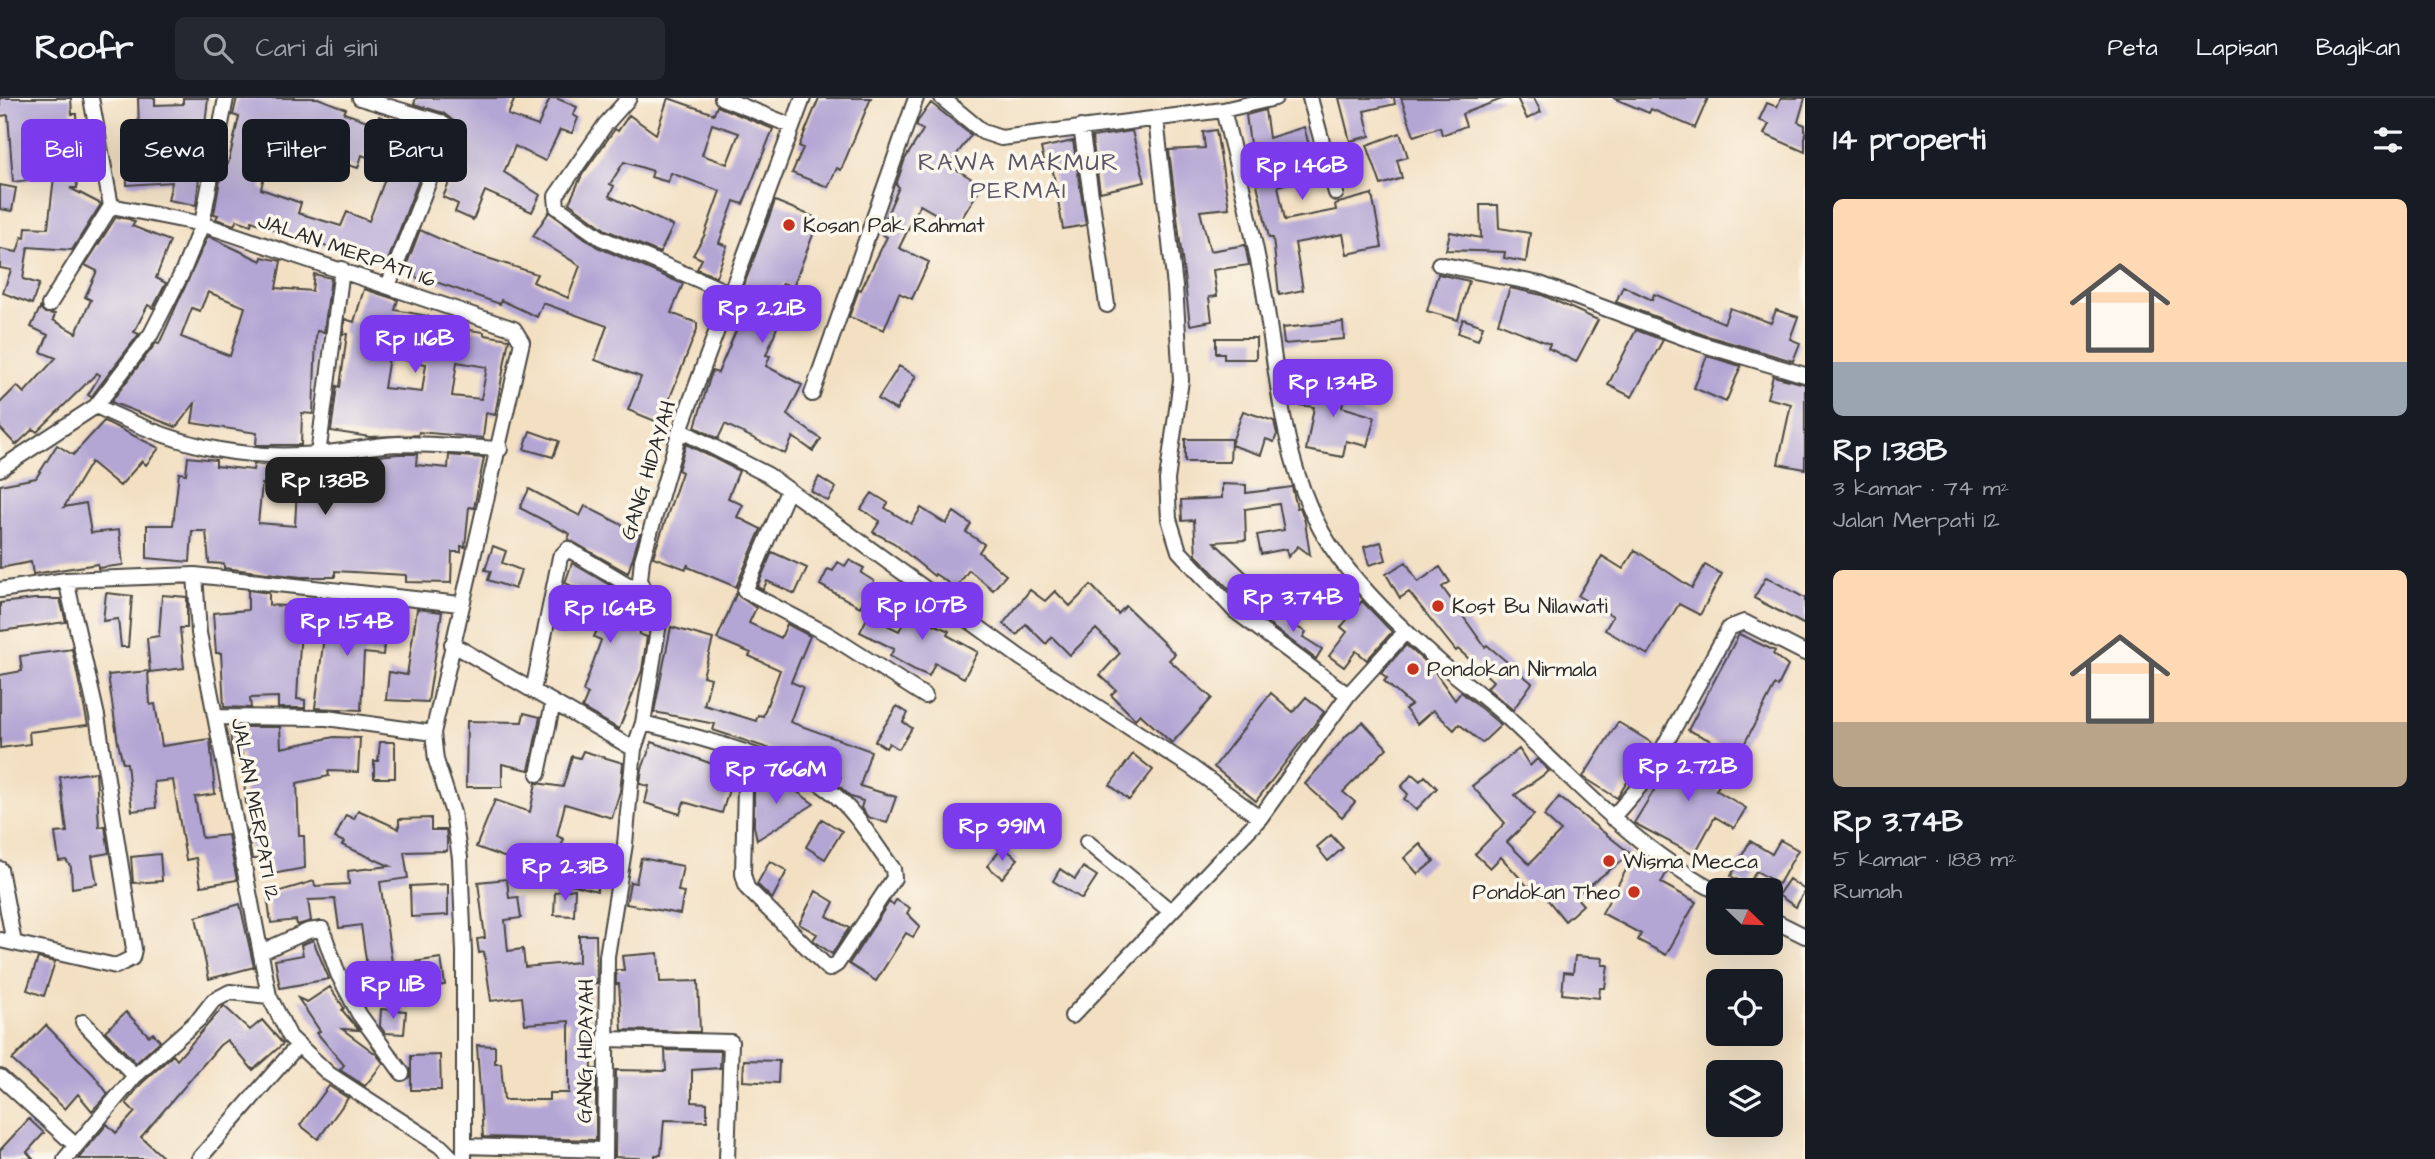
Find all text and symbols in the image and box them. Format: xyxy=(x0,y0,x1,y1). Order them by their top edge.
search box xyxy=(175,17,665,80)
text: Roofr xyxy=(35,25,133,71)
icon: search xyxy=(199,29,237,67)
text: Cari di sini xyxy=(255,30,377,66)
text: Peta xyxy=(2107,31,2158,65)
text: Lapisan xyxy=(2196,31,2278,65)
text: Bagikan xyxy=(2316,31,2400,65)
chip: Beli xyxy=(21,119,106,182)
chip: Sewa xyxy=(120,119,228,182)
chip: Filter xyxy=(242,119,350,182)
chip: Baru xyxy=(364,119,467,182)
text: 14 properti xyxy=(1833,119,1986,161)
icon: filters xyxy=(2369,121,2407,159)
pin: Rp 1.46B xyxy=(1230,142,1374,202)
district label: RAWA MAKMUR PERMAI xyxy=(918,146,1120,208)
text: Rp 1.46B xyxy=(1256,149,1348,181)
street label: JALAN MERPATI 16 xyxy=(254,206,440,295)
place label: Kosan Pak Rahmat xyxy=(803,211,985,240)
marker: Kosan Pak Rahmat xyxy=(781,217,797,233)
icon: home xyxy=(2057,245,2183,371)
pin: Rp 2.21B xyxy=(690,286,834,345)
text: Rp 2.21B xyxy=(718,292,806,324)
pin: Rp 1.16B xyxy=(343,316,487,375)
text: Rp 1.16B xyxy=(376,322,454,354)
pin: Rp 1.34B xyxy=(1261,360,1405,419)
text: Rp 1.34B xyxy=(1289,366,1377,398)
street label: GANG HIDAYAH xyxy=(613,397,684,543)
text: Rp 1.38B xyxy=(1833,430,1947,472)
pin: Rp 1.38B xyxy=(253,458,397,517)
text: Rp 1.38B xyxy=(281,464,369,496)
text: 3 kamar · 74 m² xyxy=(1833,472,2009,504)
text: Jalan Merpati 12 xyxy=(1833,504,2000,536)
pin: Rp 3.74B xyxy=(1221,574,1365,634)
text: Rp 3.74B xyxy=(1243,581,1343,613)
pin: Rp 1.07B xyxy=(850,582,994,642)
pin: Rp 1.64B xyxy=(538,586,682,645)
text: Rp 1.07B xyxy=(877,589,967,621)
text: Rp 1.64B xyxy=(564,592,656,624)
place label: Kost Bu Nilawati xyxy=(1452,592,1608,621)
pin: Rp 1.54B xyxy=(275,598,419,658)
marker: Kost Bu Nilawati xyxy=(1430,598,1446,614)
text: Rp 1.54B xyxy=(301,605,393,637)
icon: home xyxy=(2057,616,2183,742)
place label: Pondokan Nirmala xyxy=(1427,655,1597,684)
marker: Pondokan Nirmala xyxy=(1405,661,1421,677)
street label: JALAN MERPATI 12 xyxy=(224,715,287,903)
pin: Rp 2.72B xyxy=(1616,744,1760,803)
pin: Rp 766M xyxy=(711,746,841,806)
text: Rp 2.72B xyxy=(1639,750,1737,782)
text: Rp 766M xyxy=(726,753,826,785)
text: Rp 3.74B xyxy=(1833,801,1963,843)
pin: Rp 991M xyxy=(937,804,1067,863)
text: Rp 991M xyxy=(959,810,1045,842)
text: 5 kamar · 188 m² xyxy=(1833,843,2017,875)
pin: Rp 2.31B xyxy=(493,844,637,903)
place label: Wisma Mecca xyxy=(1623,847,1758,876)
text: Rp 2.31B xyxy=(522,850,608,882)
marker: Wisma Mecca xyxy=(1601,853,1617,869)
text: Rumah xyxy=(1833,875,1902,907)
place label: Pondokan Theo xyxy=(1473,878,1620,907)
north arrow xyxy=(1706,878,1783,956)
map controls xyxy=(1706,878,1783,1137)
marker: Pondokan Theo xyxy=(1626,884,1642,900)
pin: Rp 1.1B xyxy=(328,962,458,1021)
text: Rp 1.1B xyxy=(361,968,425,1000)
button: locate xyxy=(1706,969,1783,1046)
street label: GANG HIDAYAH xyxy=(570,978,601,1123)
button: layers xyxy=(1706,1060,1783,1137)

